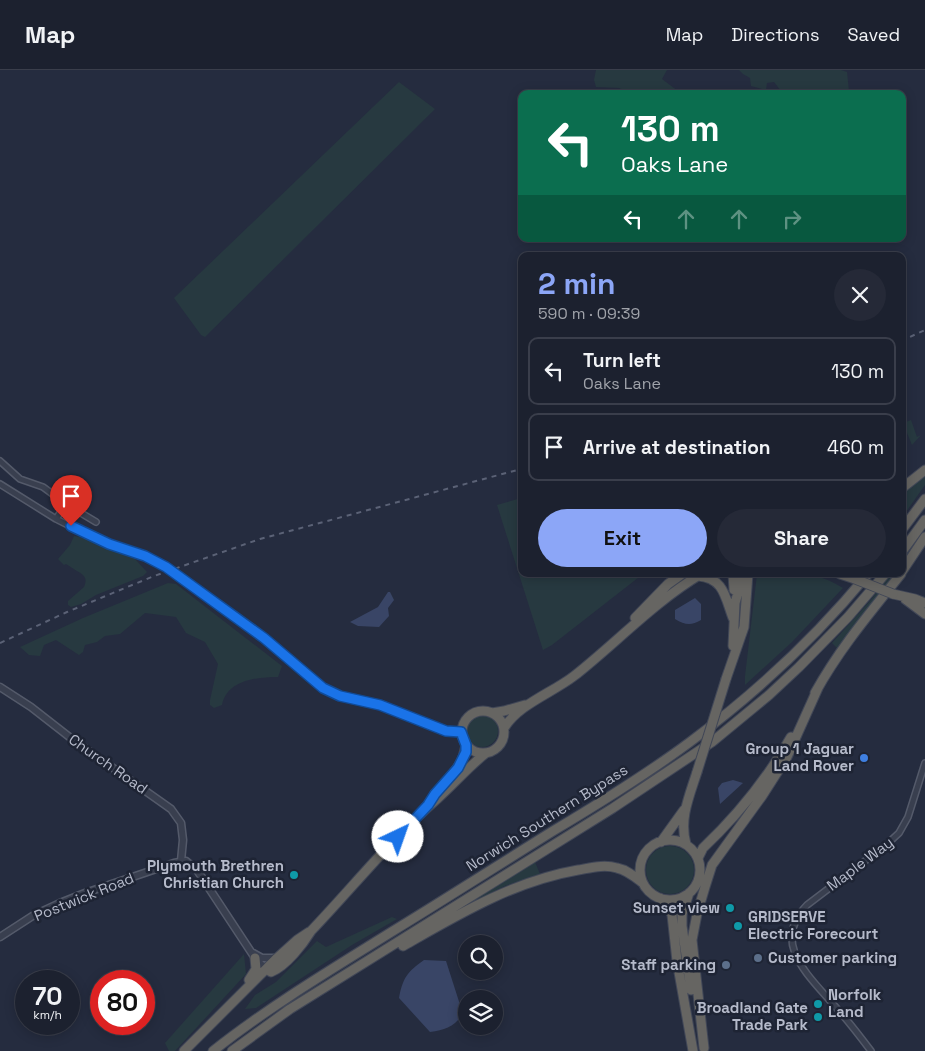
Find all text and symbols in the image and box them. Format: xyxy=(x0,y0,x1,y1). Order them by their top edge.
text: Map xyxy=(25,19,75,50)
text: Map xyxy=(666,23,703,46)
text: Directions xyxy=(731,23,820,46)
text: Saved xyxy=(848,23,900,46)
text: 130 m xyxy=(621,107,720,151)
icon: left xyxy=(538,110,603,175)
text: Oaks Lane xyxy=(621,150,728,178)
icon: left xyxy=(619,205,647,233)
icon: ahead xyxy=(672,205,700,233)
icon: ahead xyxy=(725,205,753,233)
icon: right xyxy=(778,205,806,233)
text: 2 min xyxy=(538,264,616,303)
button: close xyxy=(834,269,886,321)
text: 590 m · 09:39 xyxy=(538,303,640,324)
text: Turn left xyxy=(583,348,661,373)
icon: left xyxy=(540,357,568,385)
text: 130 m xyxy=(831,359,884,384)
text: Oaks Lane xyxy=(583,373,661,394)
icon: arrive xyxy=(540,433,568,461)
text: Arrive at destination xyxy=(583,435,771,460)
text: 460 m xyxy=(827,435,884,460)
pin xyxy=(50,475,92,526)
icon: arrive xyxy=(57,482,85,510)
button: Exit xyxy=(538,509,707,567)
button: Share xyxy=(717,509,886,567)
street label: Church Road xyxy=(65,729,151,798)
place label: Group 1 Jaguar Land Rover xyxy=(745,739,854,775)
marker: Group 1 Jaguar Land Rover xyxy=(858,752,870,764)
street label: Norwich Southern Bypass xyxy=(462,760,631,875)
position arrow xyxy=(371,810,423,862)
street label: Maple Way xyxy=(823,832,897,895)
place label: Plymouth Brethren Christian Church xyxy=(147,856,284,892)
street label: Postwick Road xyxy=(31,868,137,925)
marker: Plymouth Brethren Christian Church xyxy=(288,869,300,881)
place label: Sunset view xyxy=(633,898,720,917)
marker: Sunset view xyxy=(724,902,736,914)
place label: GRIDSERVE Electric Forecourt xyxy=(748,907,878,943)
marker: GRIDSERVE Electric Forecourt xyxy=(732,920,744,932)
map controls xyxy=(458,935,503,1035)
button: search xyxy=(458,935,503,980)
place label: Customer parking xyxy=(768,948,897,967)
marker: Customer parking xyxy=(752,952,764,964)
place label: Staff parking xyxy=(621,955,716,974)
marker: Staff parking xyxy=(720,959,732,971)
speed limit sign: 80 xyxy=(90,970,155,1035)
text: 70 xyxy=(33,980,62,1012)
place label: Norfolk Land xyxy=(828,985,882,1021)
button: layers xyxy=(458,990,503,1035)
place label: Broadland Gate Trade Park xyxy=(697,998,809,1034)
marker: Norfolk Land xyxy=(812,998,824,1010)
text: km/h xyxy=(33,1007,62,1023)
marker: Broadland Gate Trade Park xyxy=(812,1011,824,1023)

